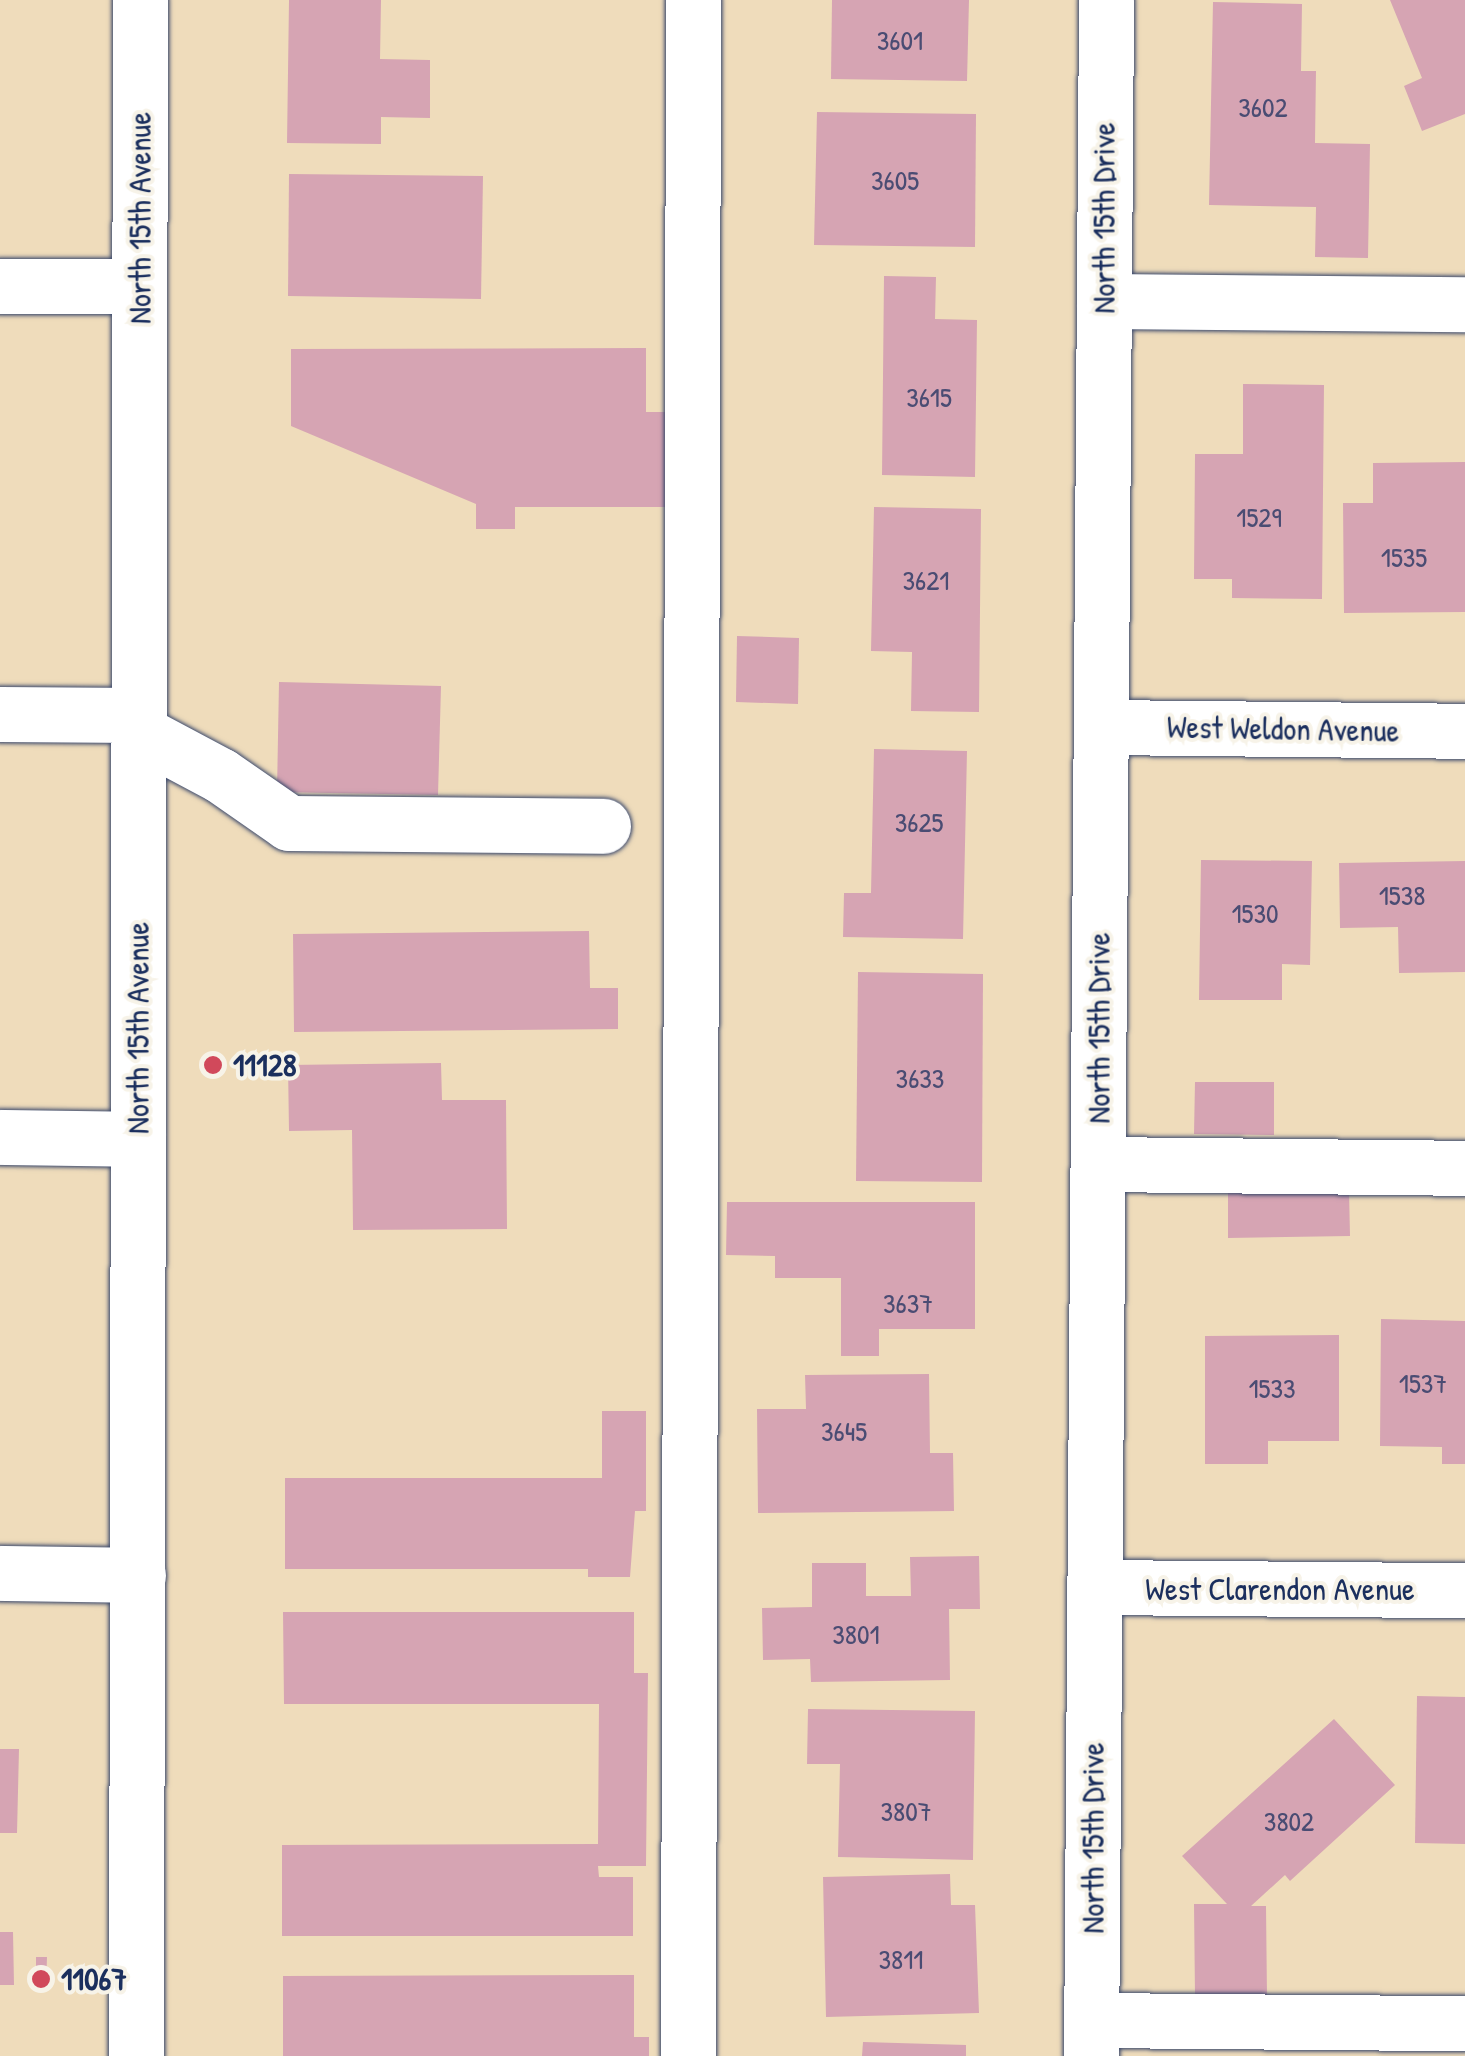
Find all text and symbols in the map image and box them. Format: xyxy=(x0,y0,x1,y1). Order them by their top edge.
house number: 3601 xyxy=(877,23,923,57)
house number: 3602 xyxy=(1238,90,1288,124)
street label: North 15th Avenue xyxy=(121,112,159,324)
street label: North 15th Drive xyxy=(1085,122,1123,314)
house number: 3605 xyxy=(871,163,919,197)
house number: 3615 xyxy=(906,380,952,414)
house number: 1529 xyxy=(1236,500,1282,534)
house number: 1535 xyxy=(1381,540,1427,574)
house number: 3621 xyxy=(903,563,949,597)
street label: West Weldon Avenue xyxy=(1166,708,1400,750)
house number: 3625 xyxy=(895,805,943,839)
house number: 1538 xyxy=(1379,878,1425,912)
house number: 1530 xyxy=(1231,896,1279,930)
street label: North 15th Avenue xyxy=(119,922,157,1134)
street label: North 15th Drive xyxy=(1080,932,1118,1124)
place label: 11128 xyxy=(233,1046,297,1084)
marker: 11128 xyxy=(202,1054,224,1076)
house number: 3633 xyxy=(896,1061,944,1095)
house number: 3637 xyxy=(883,1286,933,1320)
house number: 1537 xyxy=(1399,1366,1447,1400)
house number: 1533 xyxy=(1248,1371,1296,1405)
house number: 3645 xyxy=(821,1414,867,1448)
street label: West Clarendon Avenue xyxy=(1145,1570,1415,1608)
house number: 3801 xyxy=(832,1617,880,1651)
street label: North 15th Drive xyxy=(1074,1742,1112,1934)
house number: 3807 xyxy=(880,1794,932,1828)
house number: 3802 xyxy=(1264,1804,1314,1838)
house number: 3811 xyxy=(879,1942,923,1976)
place label: 11067 xyxy=(61,1960,127,1998)
marker: 11067 xyxy=(30,1968,52,1990)

